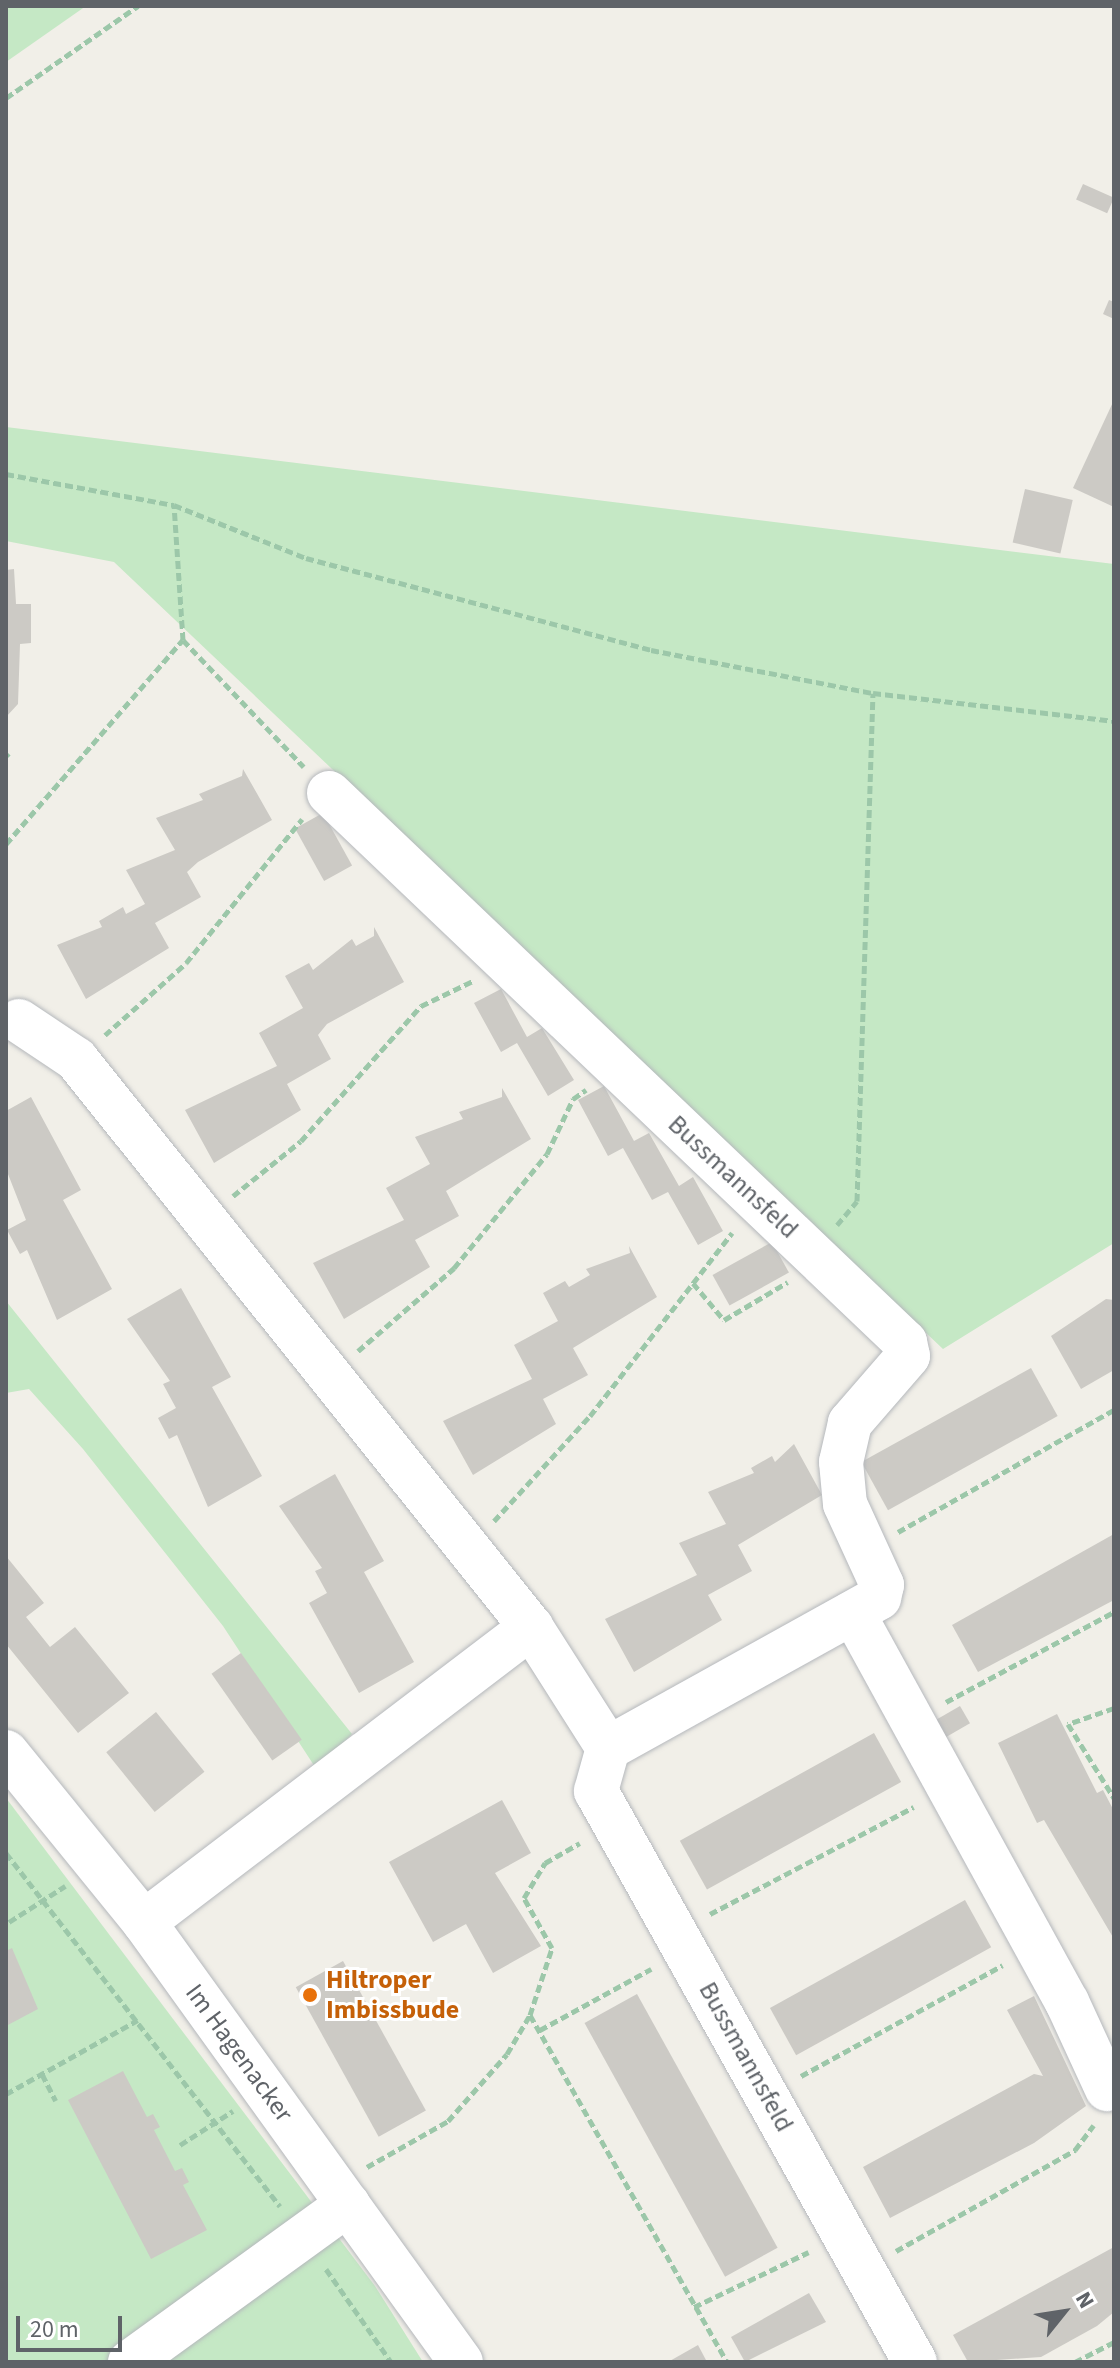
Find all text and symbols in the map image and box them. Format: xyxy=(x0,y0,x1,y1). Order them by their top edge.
street label: Bussmannsfeld xyxy=(661,1109,805,1245)
place label: Hiltroper Imbissbude xyxy=(326,1964,459,2026)
street label: Bussmannsfeld xyxy=(692,1977,800,2137)
street label: Im Hagenacker xyxy=(179,1978,299,2128)
marker: Hiltroper Imbissbude xyxy=(301,1986,319,2004)
north arrow xyxy=(1024,2272,1104,2352)
text: N xyxy=(1067,2286,1102,2314)
scale bar xyxy=(20,2300,126,2350)
text: 20 m xyxy=(30,2312,79,2347)

